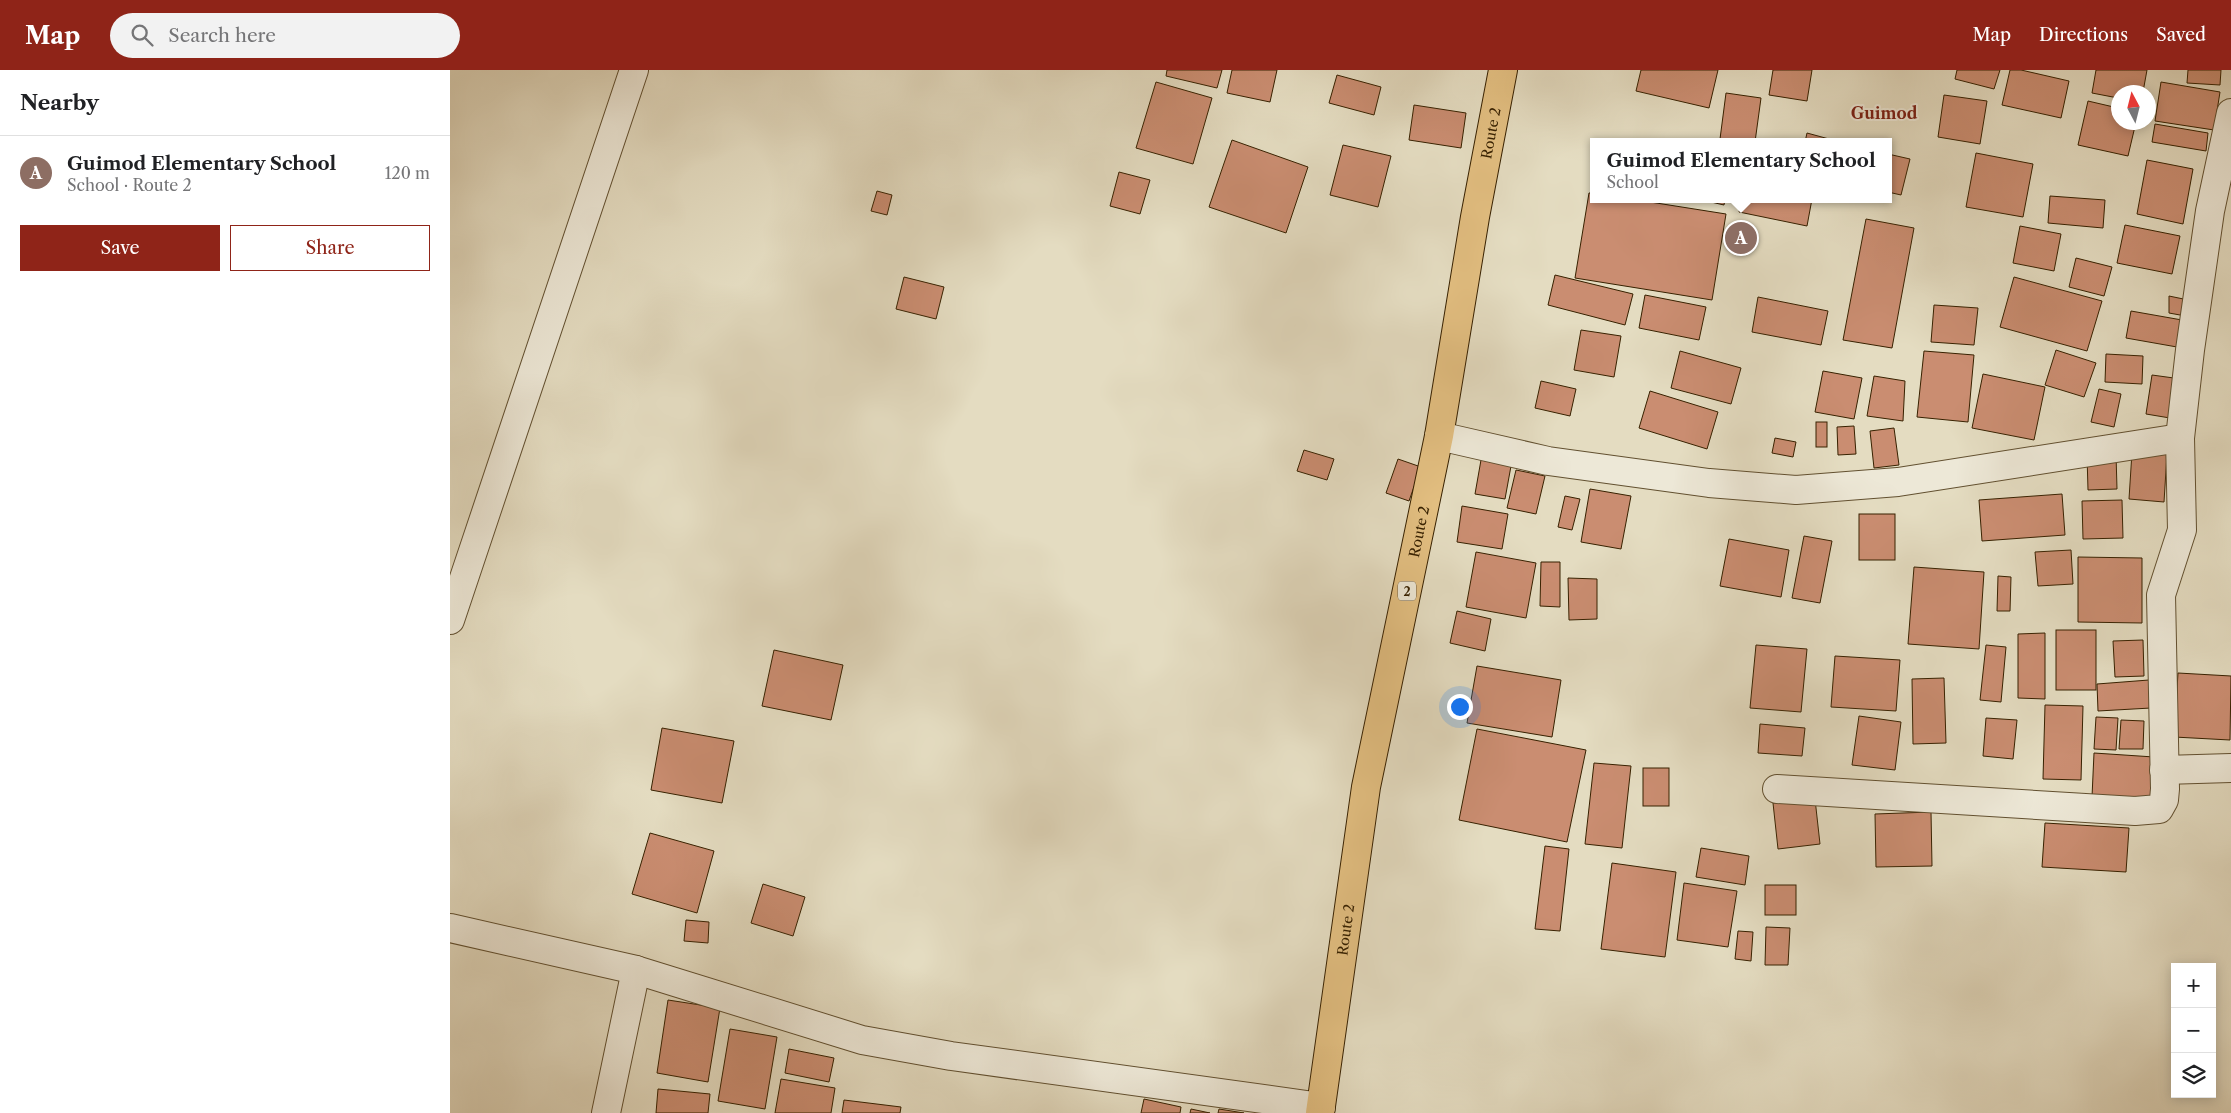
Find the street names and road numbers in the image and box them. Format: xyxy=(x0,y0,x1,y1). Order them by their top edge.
street label: Route 2 xyxy=(1477,106,1505,160)
street label: Route 2 xyxy=(1405,504,1433,559)
road number: 2 xyxy=(1398,582,1416,600)
street label: Route 2 xyxy=(1333,903,1358,957)

